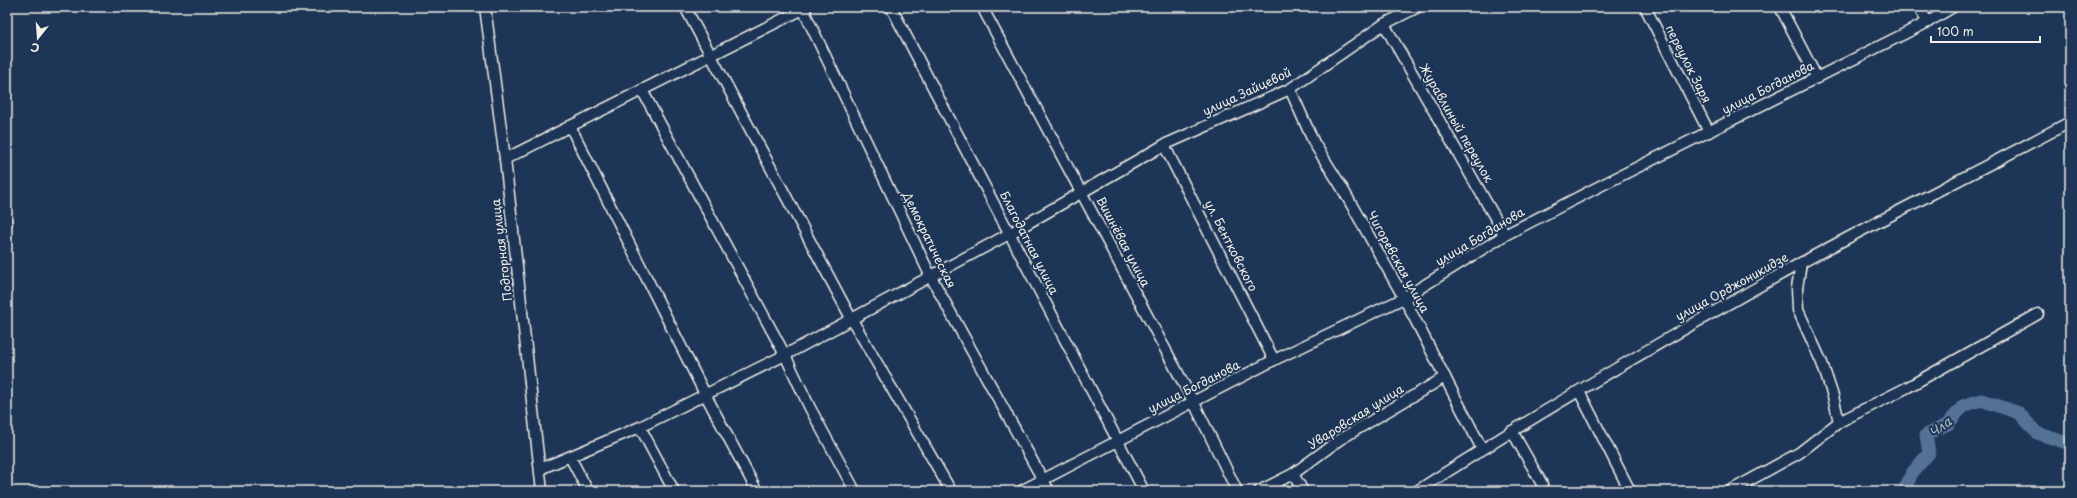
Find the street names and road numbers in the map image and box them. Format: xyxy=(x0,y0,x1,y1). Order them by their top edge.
street label: переулок Заря xyxy=(1661,21,1716,106)
street label: улица Богданова xyxy=(1718,56,1817,118)
street label: Журавлиный переулок xyxy=(1415,60,1499,186)
street label: улица Зайцевой xyxy=(1199,63,1294,120)
street label: Демократическая xyxy=(898,187,961,291)
street label: Благодатная улица xyxy=(996,188,1064,298)
street label: Вишнёвая улица xyxy=(1092,193,1155,290)
street label: ул. Бентковского xyxy=(1201,197,1263,295)
street label: Подгорная улица xyxy=(486,198,516,302)
street label: улица Богданова xyxy=(1431,202,1528,270)
street label: Чигоревская улица xyxy=(1363,207,1435,316)
street label: улица Орджоникидзе xyxy=(1672,247,1792,325)
street label: улица Богданова xyxy=(1144,355,1243,417)
street label: Уваровская улица xyxy=(1304,379,1407,453)

